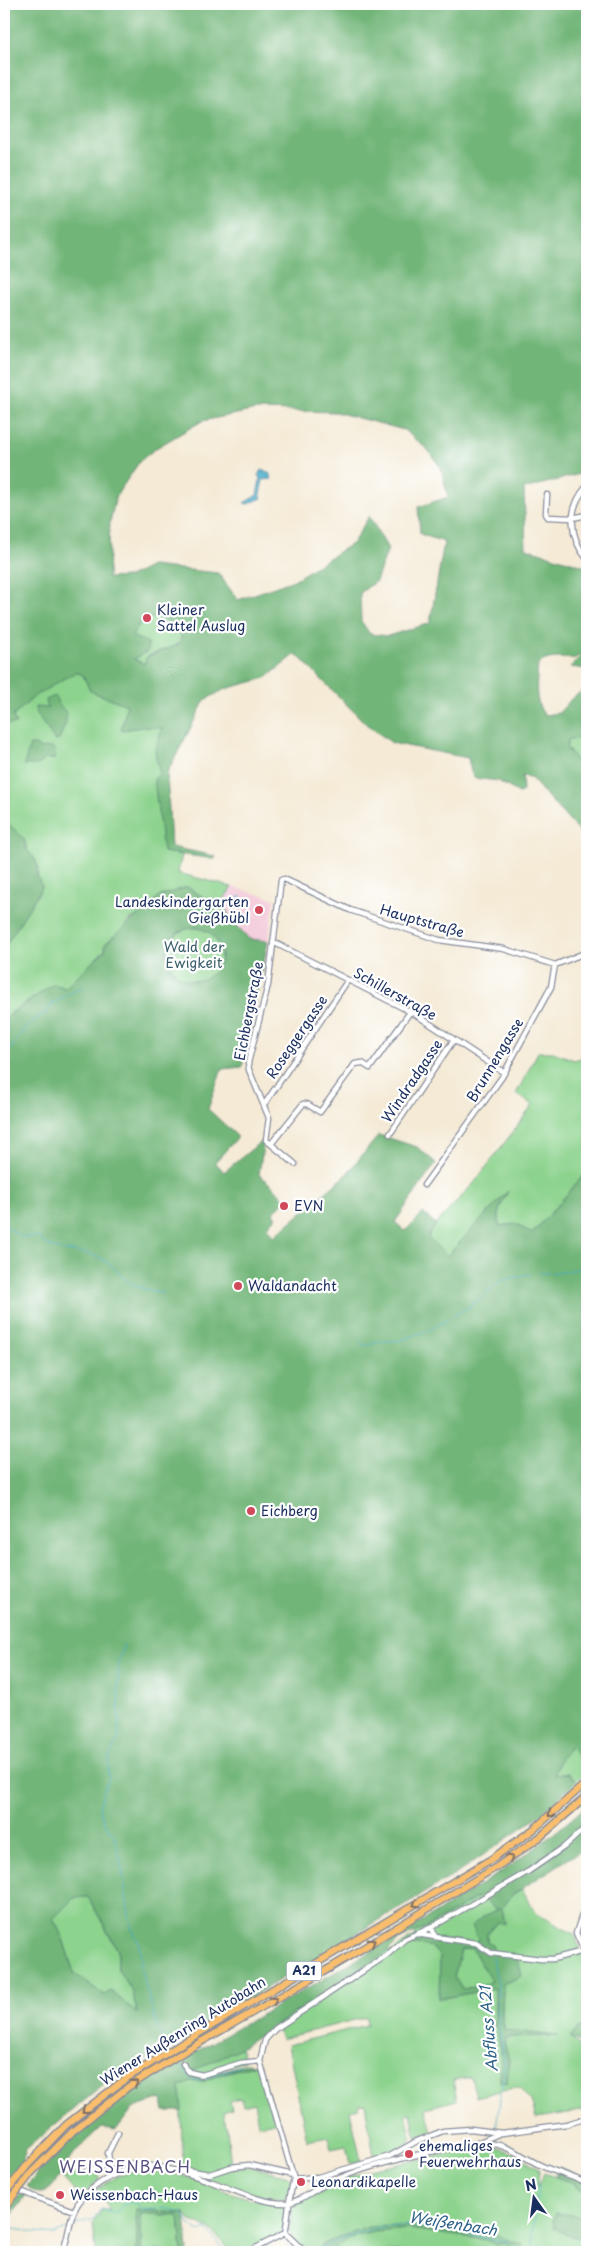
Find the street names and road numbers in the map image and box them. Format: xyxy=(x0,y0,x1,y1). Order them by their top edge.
street label: Hauptstraße xyxy=(378,898,467,943)
street label: Eichbergstraße xyxy=(229,960,268,1062)
street label: Schillerstraße xyxy=(350,962,441,1025)
street label: Roseggergasse xyxy=(261,991,332,1083)
street label: Brunnengasse xyxy=(461,1014,528,1106)
street label: Windradgasse xyxy=(376,1035,447,1126)
road number: A21 xyxy=(286,1962,322,1980)
street label: Wiener Außenring Autobahn xyxy=(96,1971,270,2090)

